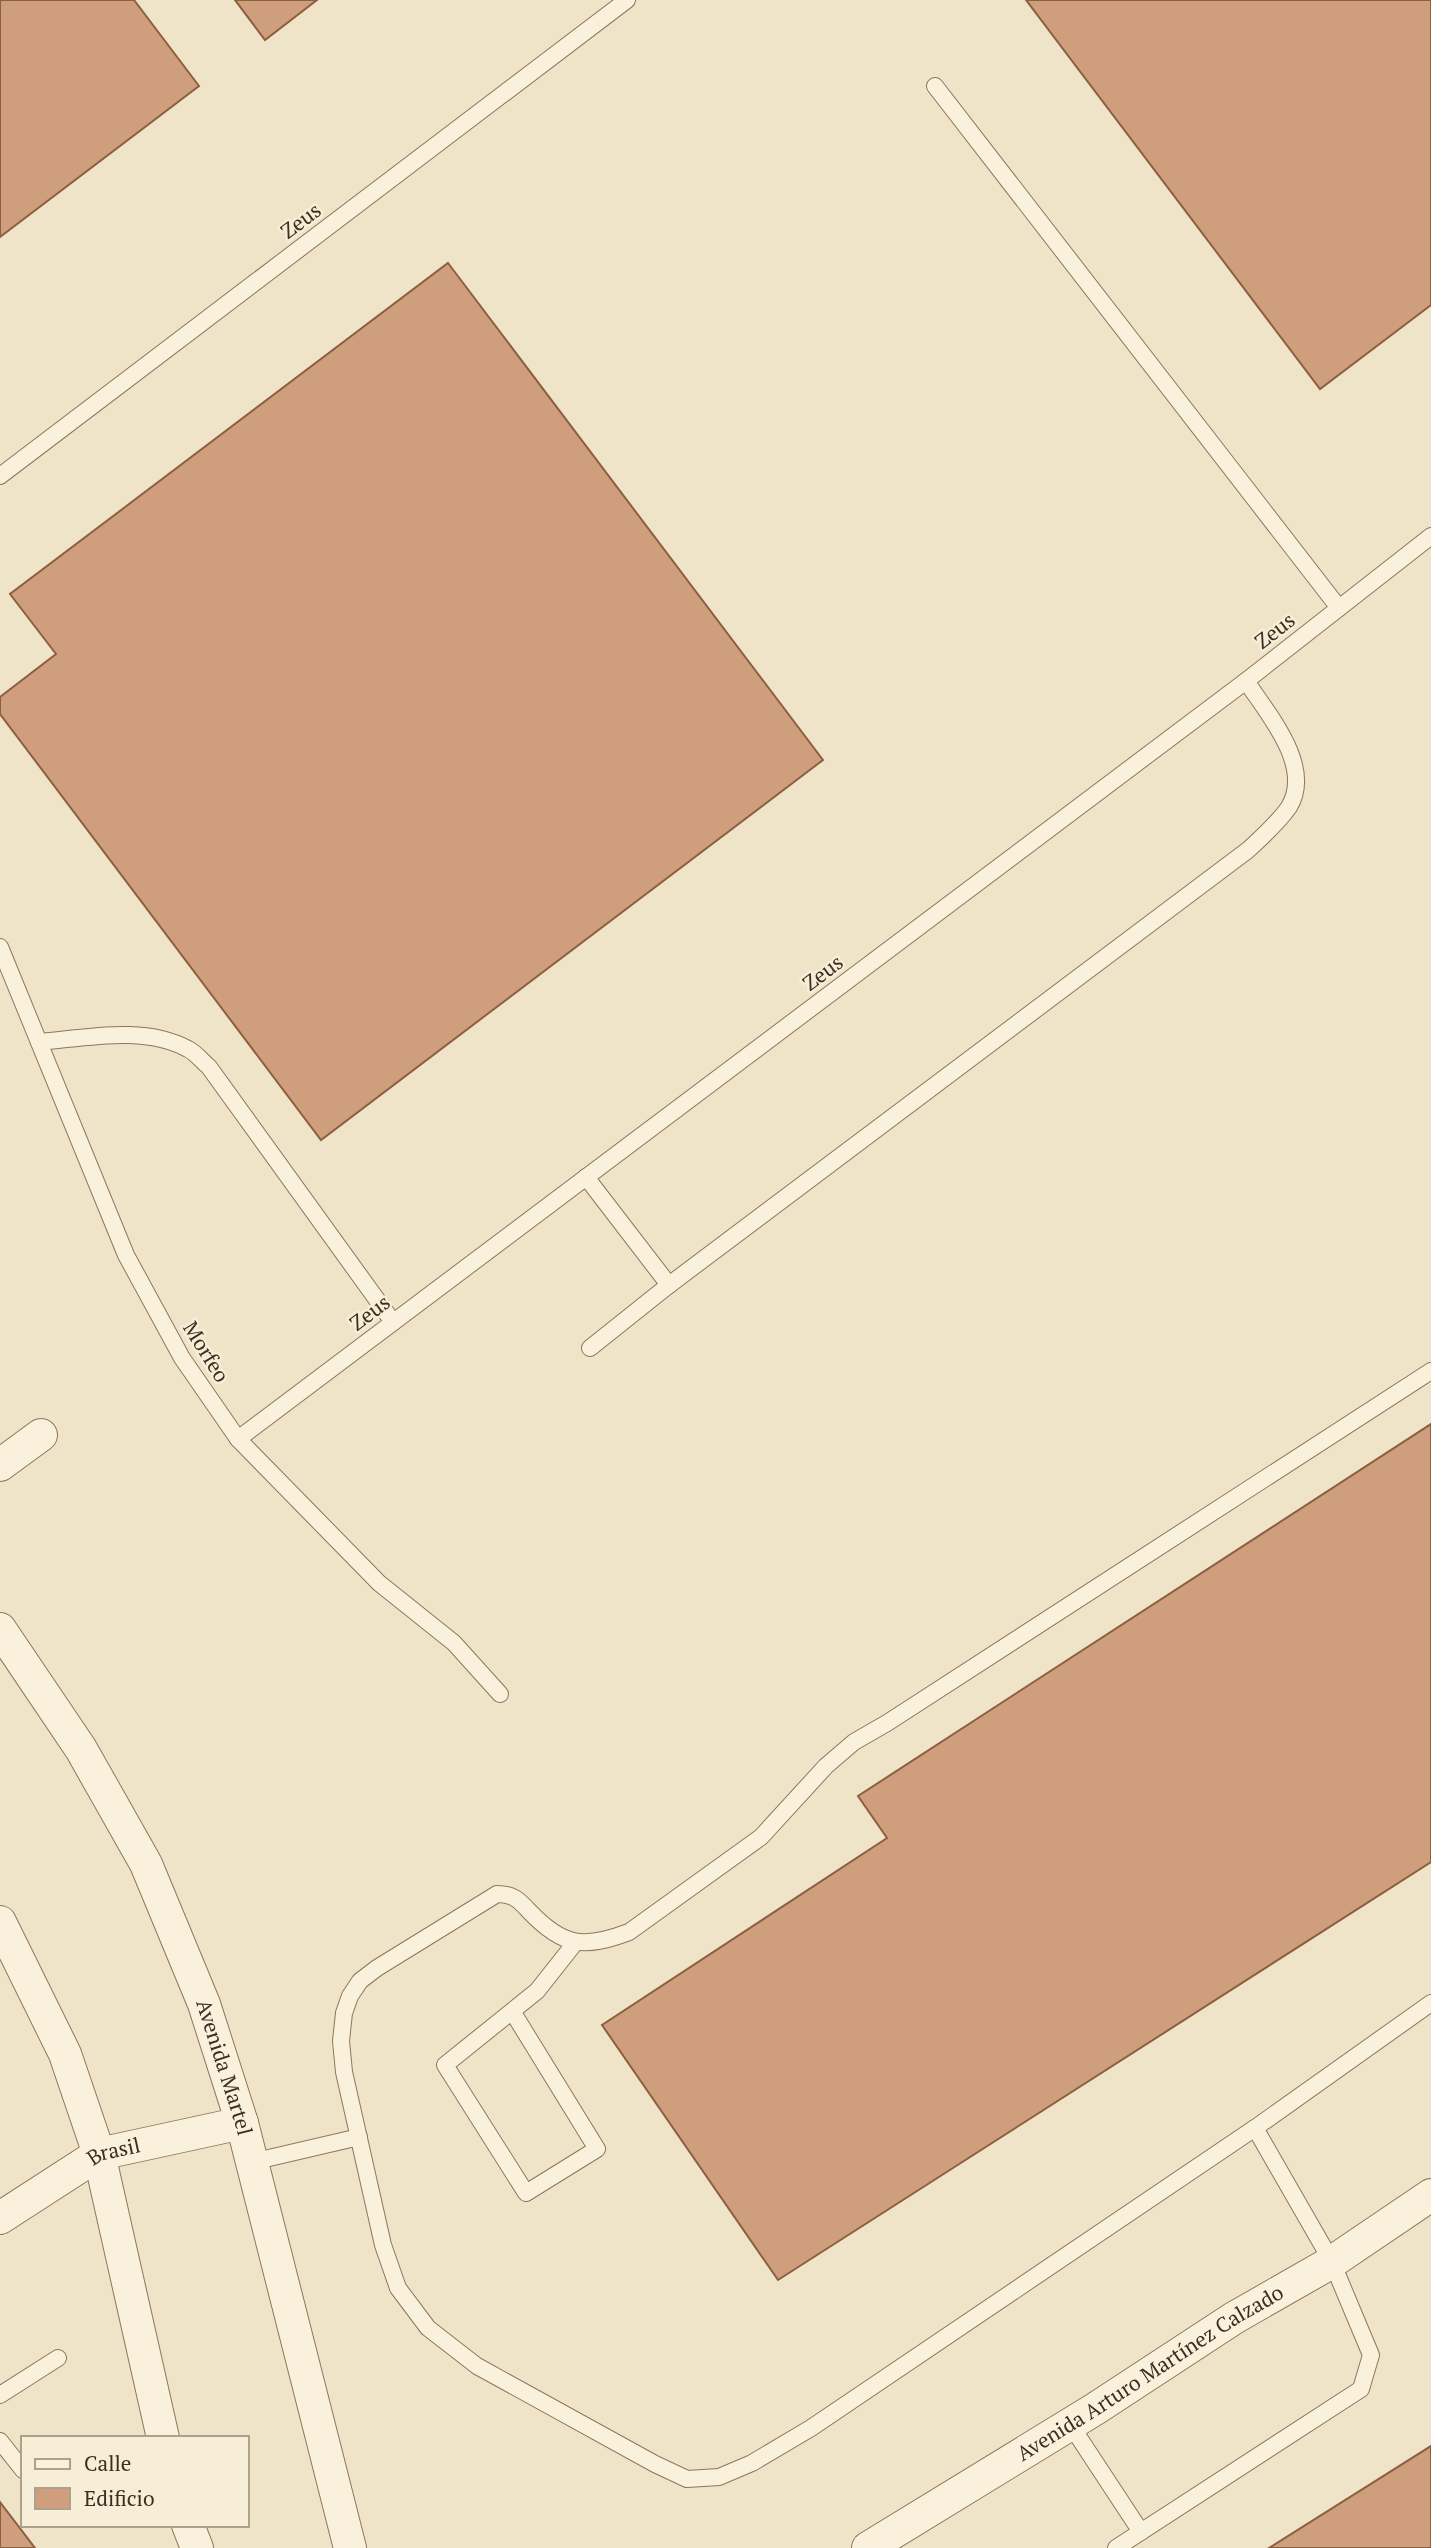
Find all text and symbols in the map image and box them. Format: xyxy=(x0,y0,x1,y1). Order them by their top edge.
street label: Zeus xyxy=(274,196,326,245)
street label: Zeus xyxy=(1248,606,1300,655)
street label: Zeus xyxy=(796,948,848,997)
street label: Zeus xyxy=(343,1288,395,1337)
street label: Morfeo xyxy=(177,1316,236,1387)
street label: Avenida Martel xyxy=(190,1995,260,2138)
street label: Brasil xyxy=(81,2130,143,2171)
street label: Avenida Arturo Martínez Calzado xyxy=(1011,2278,1288,2467)
legend xyxy=(21,2436,248,2527)
text: Calle xyxy=(84,2449,131,2477)
text: Edificio xyxy=(84,2484,155,2512)

